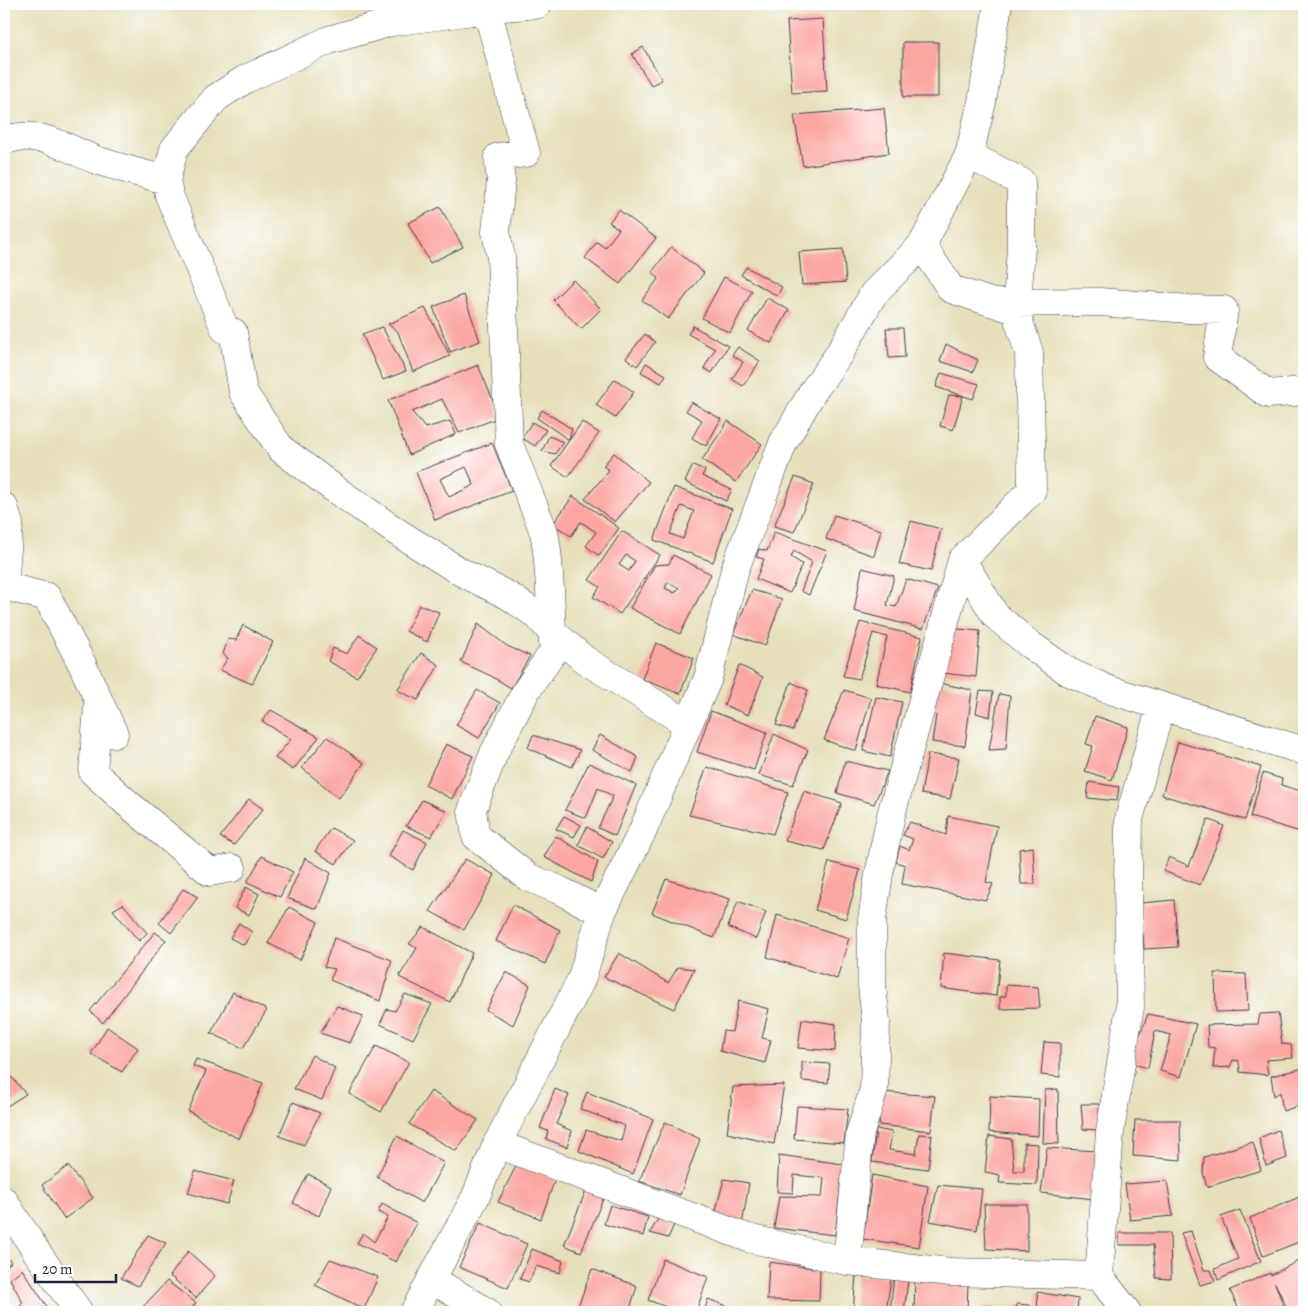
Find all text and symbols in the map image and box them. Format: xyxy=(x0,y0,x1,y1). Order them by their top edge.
scale bar xyxy=(35,1251,116,1283)
text: 20 m xyxy=(42,1259,73,1279)

